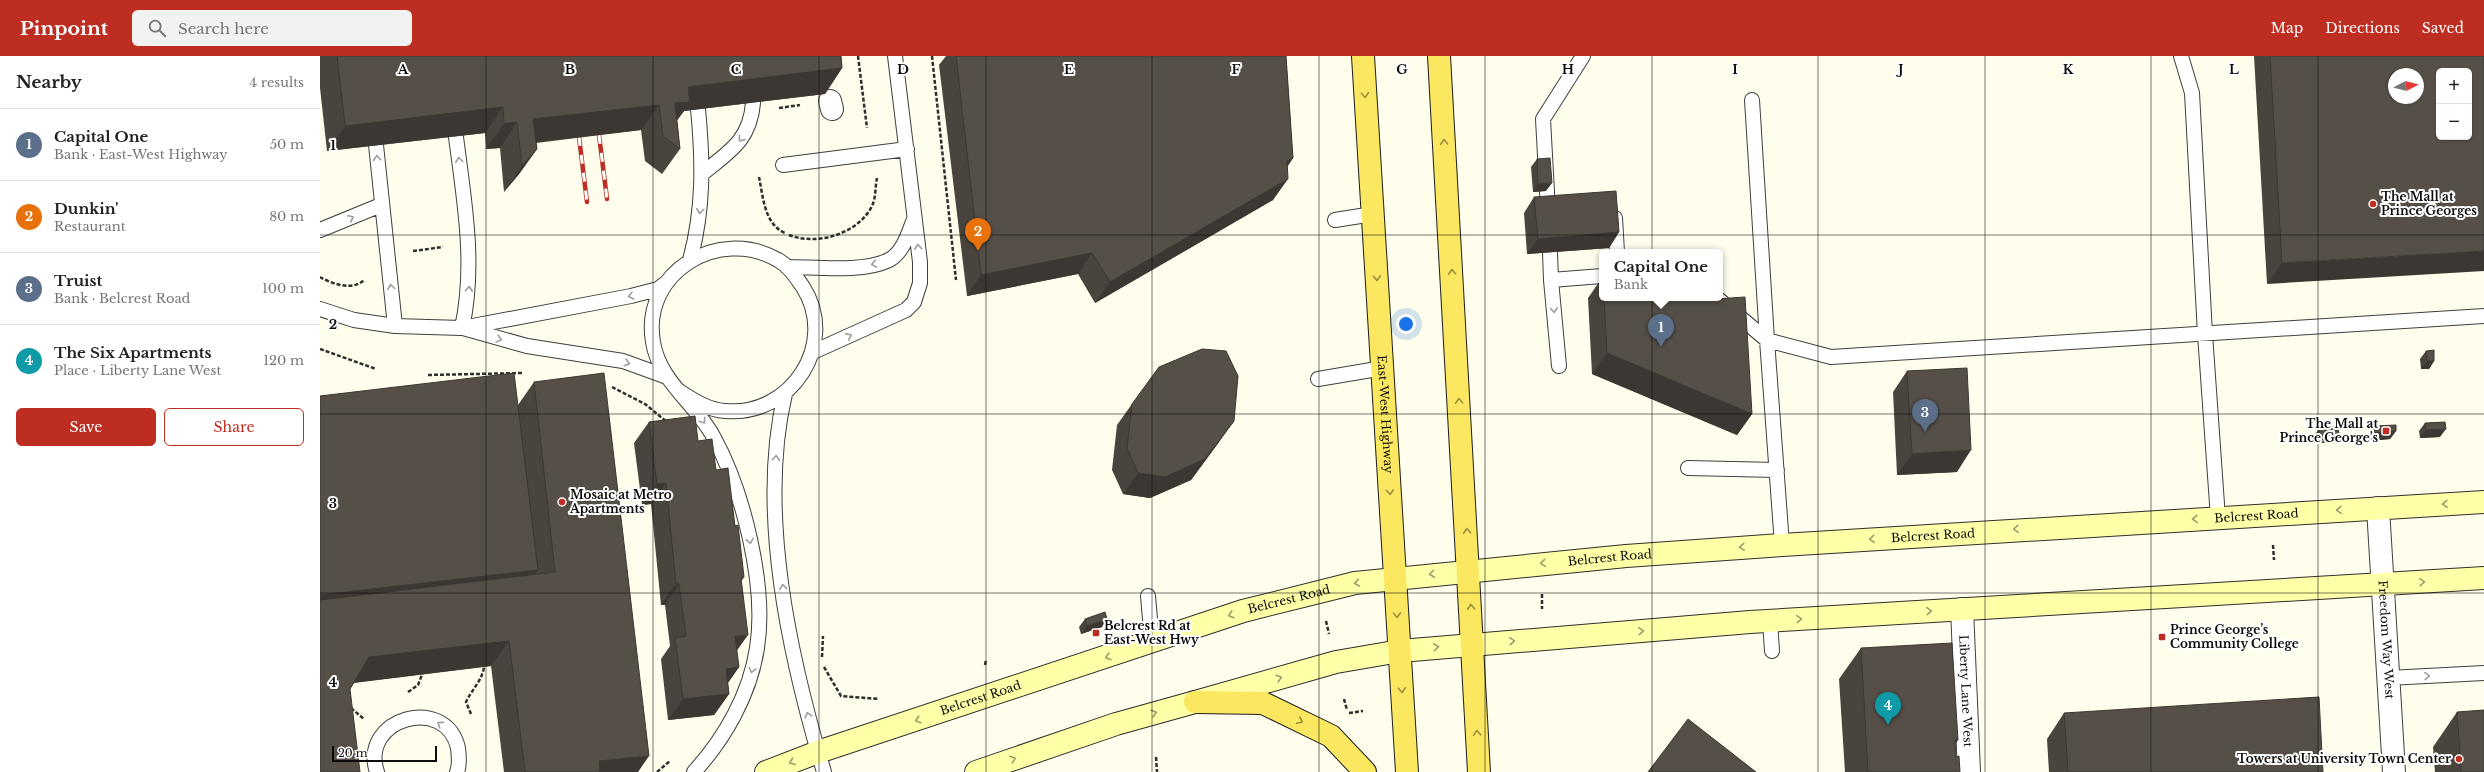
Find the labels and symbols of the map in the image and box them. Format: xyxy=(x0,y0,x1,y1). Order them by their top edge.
text: A xyxy=(397,61,409,78)
text: B xyxy=(565,61,575,78)
text: C xyxy=(731,61,742,78)
text: D xyxy=(897,61,909,78)
text: E xyxy=(1064,61,1074,78)
text: F xyxy=(1232,61,1241,78)
text: G xyxy=(1396,61,1408,78)
text: H xyxy=(1562,61,1574,78)
text: I xyxy=(1732,61,1738,78)
text: J xyxy=(1895,61,1904,78)
text: K xyxy=(2063,61,2074,78)
text: L xyxy=(2229,61,2239,78)
north arrow xyxy=(2388,68,2424,104)
one-way arrow xyxy=(1361,92,1370,98)
one-way arrow xyxy=(739,135,746,142)
text: 1 xyxy=(330,137,336,154)
one-way arrow xyxy=(1440,139,1448,145)
one-way arrow xyxy=(373,155,382,161)
one-way arrow xyxy=(455,157,464,163)
place label: The Mall at Prince Georges xyxy=(2381,189,2477,218)
marker: The Mall at Prince Georges xyxy=(2368,199,2378,209)
one-way arrow xyxy=(696,208,705,215)
one-way arrow xyxy=(346,215,354,223)
pin: 2 xyxy=(965,218,991,251)
one-way arrow xyxy=(914,244,923,250)
one-way arrow xyxy=(871,259,877,267)
one-way arrow xyxy=(1447,269,1456,275)
one-way arrow xyxy=(1372,275,1381,281)
one-way arrow xyxy=(387,284,396,290)
one-way arrow xyxy=(464,286,473,292)
one-way arrow xyxy=(628,291,635,300)
one-way arrow xyxy=(1549,307,1558,313)
your location xyxy=(1396,314,1416,334)
pin: 1 xyxy=(1648,314,1674,347)
text: 2 xyxy=(329,316,337,333)
one-way arrow xyxy=(845,332,852,340)
one-way arrow xyxy=(496,334,503,343)
street label: East-West Highway xyxy=(1374,355,1397,474)
one-way arrow xyxy=(623,358,630,367)
one-way arrow xyxy=(1455,398,1464,404)
pin: 3 xyxy=(1912,399,1938,432)
place label: The Mall at Prince George’s xyxy=(2280,416,2378,445)
one-way arrow xyxy=(699,417,706,424)
marker: The Mall at Prince George’s xyxy=(2381,426,2391,436)
one-way arrow xyxy=(772,455,781,461)
place label: Mosaic at Metro Apartments xyxy=(569,487,672,516)
one-way arrow xyxy=(1386,489,1394,495)
text: 3 xyxy=(329,495,337,512)
marker: Mosaic at Metro Apartments xyxy=(557,497,567,507)
one-way arrow xyxy=(2442,500,2448,509)
street label: Belcrest Road xyxy=(2214,505,2299,526)
one-way arrow xyxy=(2336,506,2342,515)
one-way arrow xyxy=(2192,515,2198,523)
street label: Belcrest Road xyxy=(1890,525,1976,545)
one-way arrow xyxy=(2013,525,2019,534)
one-way arrow xyxy=(1462,528,1471,534)
one-way arrow xyxy=(1869,534,1875,543)
one-way arrow xyxy=(745,538,754,545)
one-way arrow xyxy=(1739,543,1745,552)
street label: Belcrest Road xyxy=(1567,546,1652,569)
one-way arrow xyxy=(1540,559,1546,568)
one-way arrow xyxy=(1429,570,1435,579)
one-way arrow xyxy=(2419,577,2425,586)
one-way arrow xyxy=(1354,578,1360,587)
street label: Freedom Way West xyxy=(2375,580,2398,700)
street label: Belcrest Road xyxy=(1246,581,1332,616)
one-way arrow xyxy=(778,584,787,590)
one-way arrow xyxy=(1467,604,1475,610)
one-way arrow xyxy=(1926,607,1932,616)
one-way arrow xyxy=(1227,611,1234,619)
one-way arrow xyxy=(1393,612,1402,618)
one-way arrow xyxy=(1796,615,1802,624)
place label: Belcrest Rd at East-West Hwy xyxy=(1104,618,1199,647)
place label: Prince George’s Community College xyxy=(2170,622,2299,651)
one-way arrow xyxy=(1638,626,1644,635)
marker: Belcrest Rd at East-West Hwy xyxy=(1091,628,1101,638)
marker: Prince George’s Community College xyxy=(2157,632,2167,642)
street label: Liberty Lane West xyxy=(1956,635,1976,748)
one-way arrow xyxy=(1509,636,1515,645)
one-way arrow xyxy=(1433,643,1439,652)
one-way arrow xyxy=(1104,652,1111,661)
one-way arrow xyxy=(748,667,756,673)
one-way arrow xyxy=(2424,672,2430,680)
text: 4 xyxy=(329,674,338,691)
one-way arrow xyxy=(1275,674,1282,683)
street label: Belcrest Road xyxy=(938,677,1023,718)
one-way arrow xyxy=(1397,687,1406,693)
pin: 4 xyxy=(1875,692,1901,725)
one-way arrow xyxy=(1151,710,1157,718)
one-way arrow xyxy=(804,711,813,718)
one-way arrow xyxy=(914,715,921,723)
one-way arrow xyxy=(1296,716,1303,724)
one-way arrow xyxy=(437,721,444,729)
one-way arrow xyxy=(1473,730,1482,736)
scale bar xyxy=(332,744,437,763)
place label: Towers at University Town Center xyxy=(2237,751,2451,766)
marker: Towers at University Town Center xyxy=(2454,754,2464,764)
one-way arrow xyxy=(1009,756,1016,764)
one-way arrow xyxy=(788,758,795,766)

